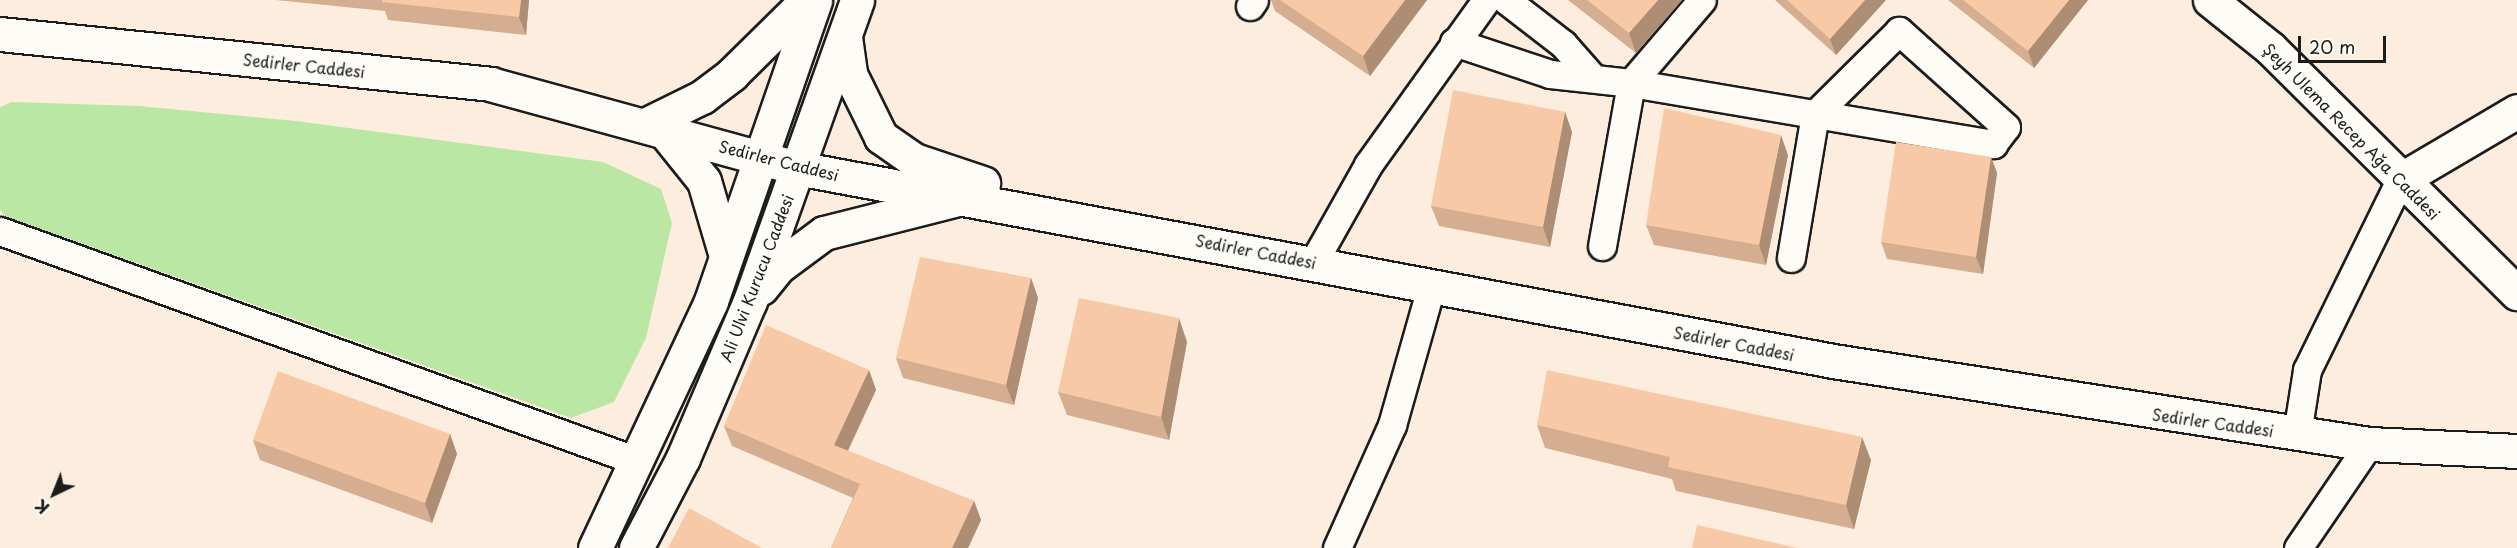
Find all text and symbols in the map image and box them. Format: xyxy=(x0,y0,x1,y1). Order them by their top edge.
scale bar xyxy=(2301,24,2390,62)
text: 20 m xyxy=(2309,33,2355,60)
street label: Şeyh Ulema Recep Ağa Caddesi xyxy=(2259,38,2445,224)
street label: Sedirler Caddesi xyxy=(241,49,367,81)
street label: Sedirler Caddesi xyxy=(717,136,841,184)
street label: Ali Ulvi Kurucu Caddesi xyxy=(715,190,797,366)
street label: Sedirler Caddesi xyxy=(1193,230,1319,272)
street label: Sedirler Caddesi xyxy=(1671,322,1797,364)
street label: Sedirler Caddesi xyxy=(2150,404,2276,440)
north arrow xyxy=(24,464,84,524)
text: K xyxy=(29,494,54,520)

